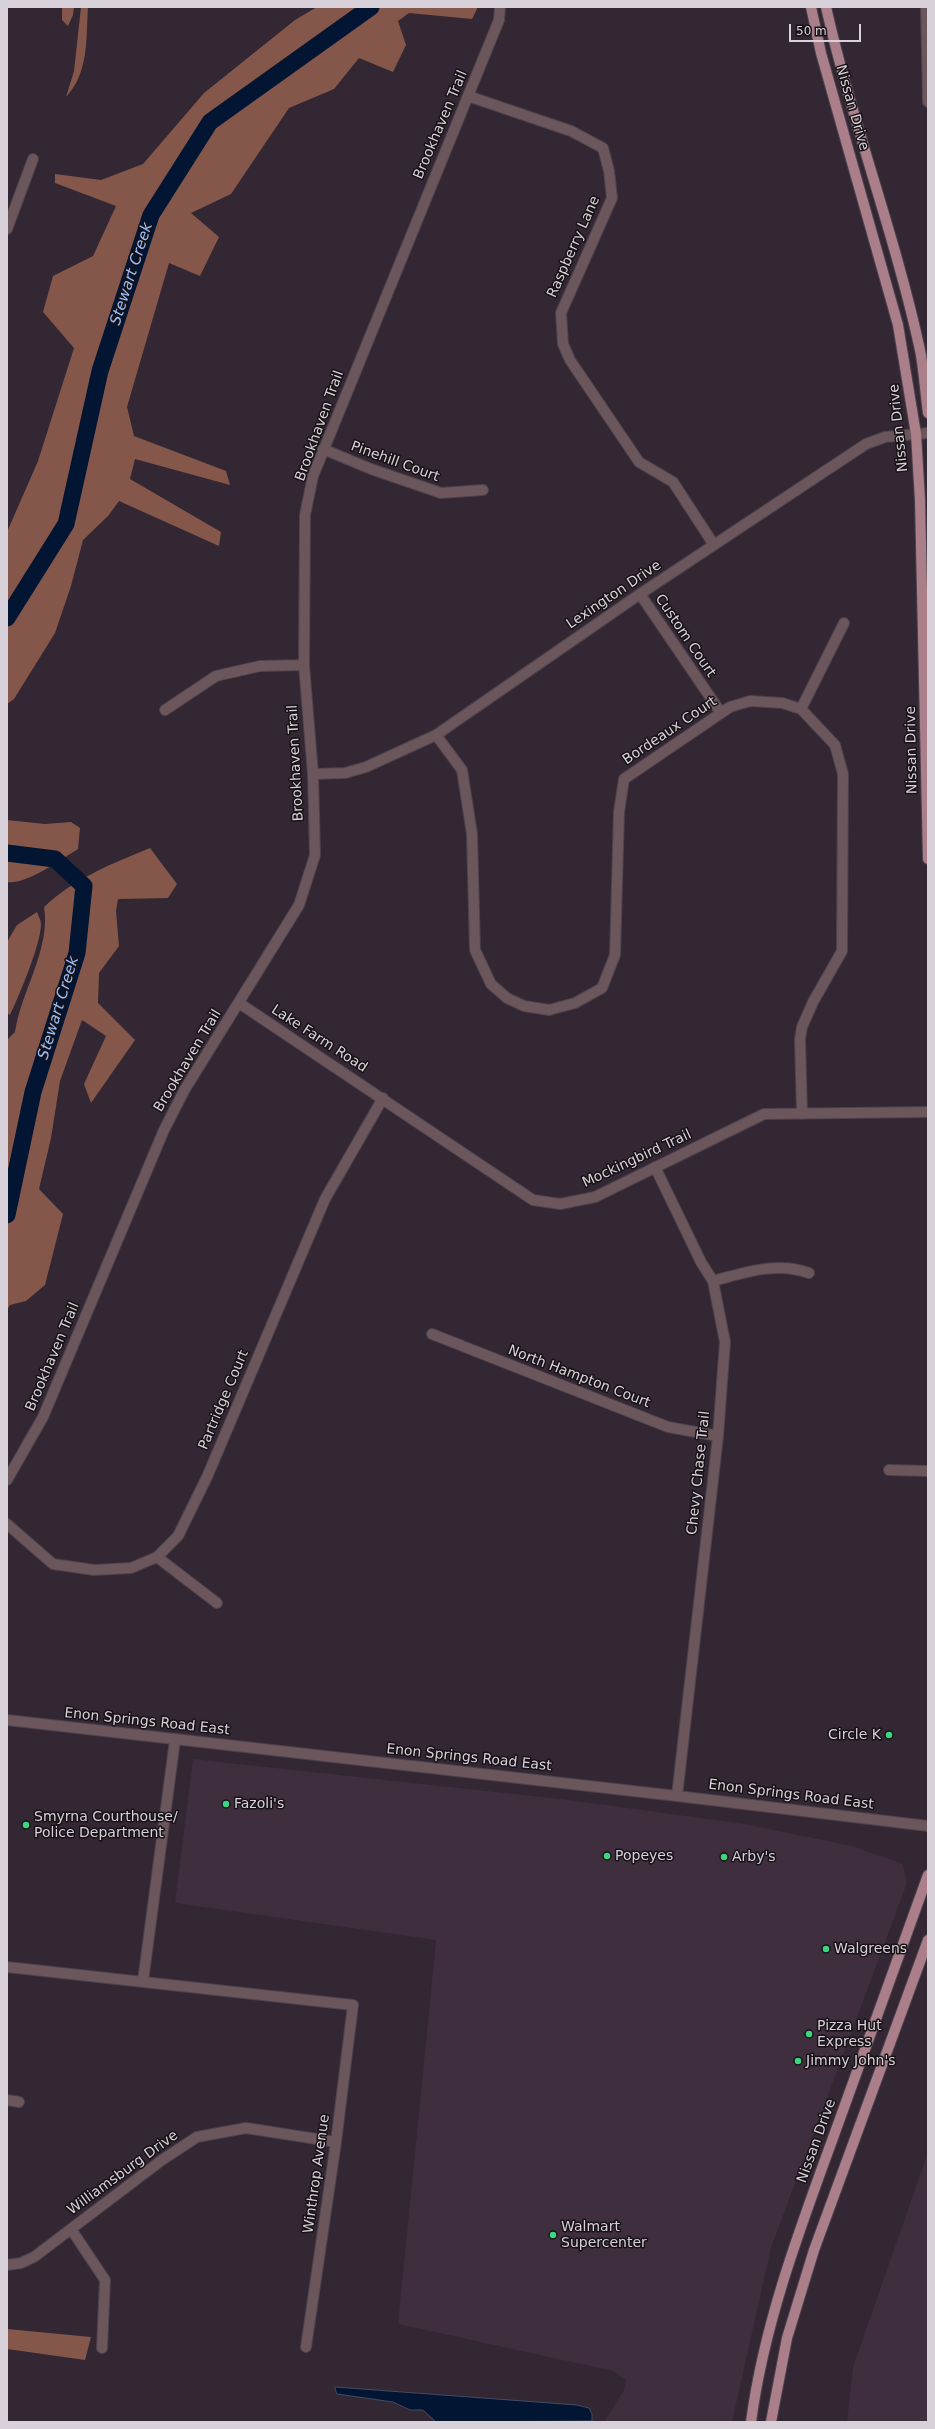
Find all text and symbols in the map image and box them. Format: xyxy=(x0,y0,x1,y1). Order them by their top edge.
scale bar xyxy=(791,16,863,42)
text: 50 m xyxy=(796,24,827,38)
street label: Nissan Drive xyxy=(832,63,872,153)
street label: Brookhaven Trail xyxy=(410,68,472,182)
street label: Raspberry Lane xyxy=(544,194,604,300)
water label: Stewart Creek xyxy=(107,220,157,328)
street label: Brookhaven Trail xyxy=(292,368,348,484)
street label: Nissan Drive xyxy=(886,383,912,473)
street label: Pinehill Court xyxy=(348,438,442,486)
street label: Lexington Drive xyxy=(563,557,665,633)
street label: Custom Court xyxy=(651,591,719,681)
street label: Bordeaux Court xyxy=(620,693,720,769)
street label: Brookhaven Trail xyxy=(285,704,307,822)
street label: Nissan Drive xyxy=(903,706,921,794)
water label: Stewart Creek xyxy=(35,954,83,1062)
street label: Lake Farm Road xyxy=(268,1002,370,1076)
street label: Brookhaven Trail xyxy=(151,1007,225,1115)
street label: Mockingbird Trail xyxy=(580,1126,694,1192)
street label: Brookhaven Trail xyxy=(22,1300,84,1414)
street label: North Hampton Court xyxy=(505,1342,653,1412)
street label: Partridge Court xyxy=(195,1348,253,1452)
street label: Chevy Chase Trail xyxy=(684,1410,714,1536)
street label: Enon Springs Road East xyxy=(63,1705,231,1739)
place label: Circle K xyxy=(828,1727,881,1743)
marker: Circle K xyxy=(884,1730,894,1740)
street label: Enon Springs Road East xyxy=(385,1741,553,1775)
street label: Enon Springs Road East xyxy=(707,1777,875,1813)
place label: Fazoli's xyxy=(234,1796,284,1812)
marker: Fazoli's xyxy=(221,1799,231,1809)
place label: Smyrna Courthouse/ Police Department xyxy=(34,1809,178,1842)
marker: Smyrna Courthouse/ Police Department xyxy=(21,1820,31,1830)
place label: Popeyes xyxy=(615,1848,673,1864)
place label: Arby's xyxy=(732,1849,776,1865)
marker: Popeyes xyxy=(602,1851,612,1861)
marker: Arby's xyxy=(719,1852,729,1862)
place label: Walgreens xyxy=(834,1941,907,1957)
marker: Walgreens xyxy=(821,1944,831,1954)
place label: Pizza Hut Express xyxy=(817,2018,882,2050)
marker: Pizza Hut Express xyxy=(804,2029,814,2039)
place label: Jimmy John's xyxy=(806,2053,896,2069)
marker: Jimmy John's xyxy=(793,2056,803,2066)
street label: Nissan Drive xyxy=(794,2097,840,2185)
street label: Winthrop Avenue xyxy=(300,2113,334,2235)
street label: Williamsburg Drive xyxy=(64,2127,182,2219)
place label: Walmart Supercenter xyxy=(561,2219,647,2252)
marker: Walmart Supercenter xyxy=(548,2230,558,2240)

